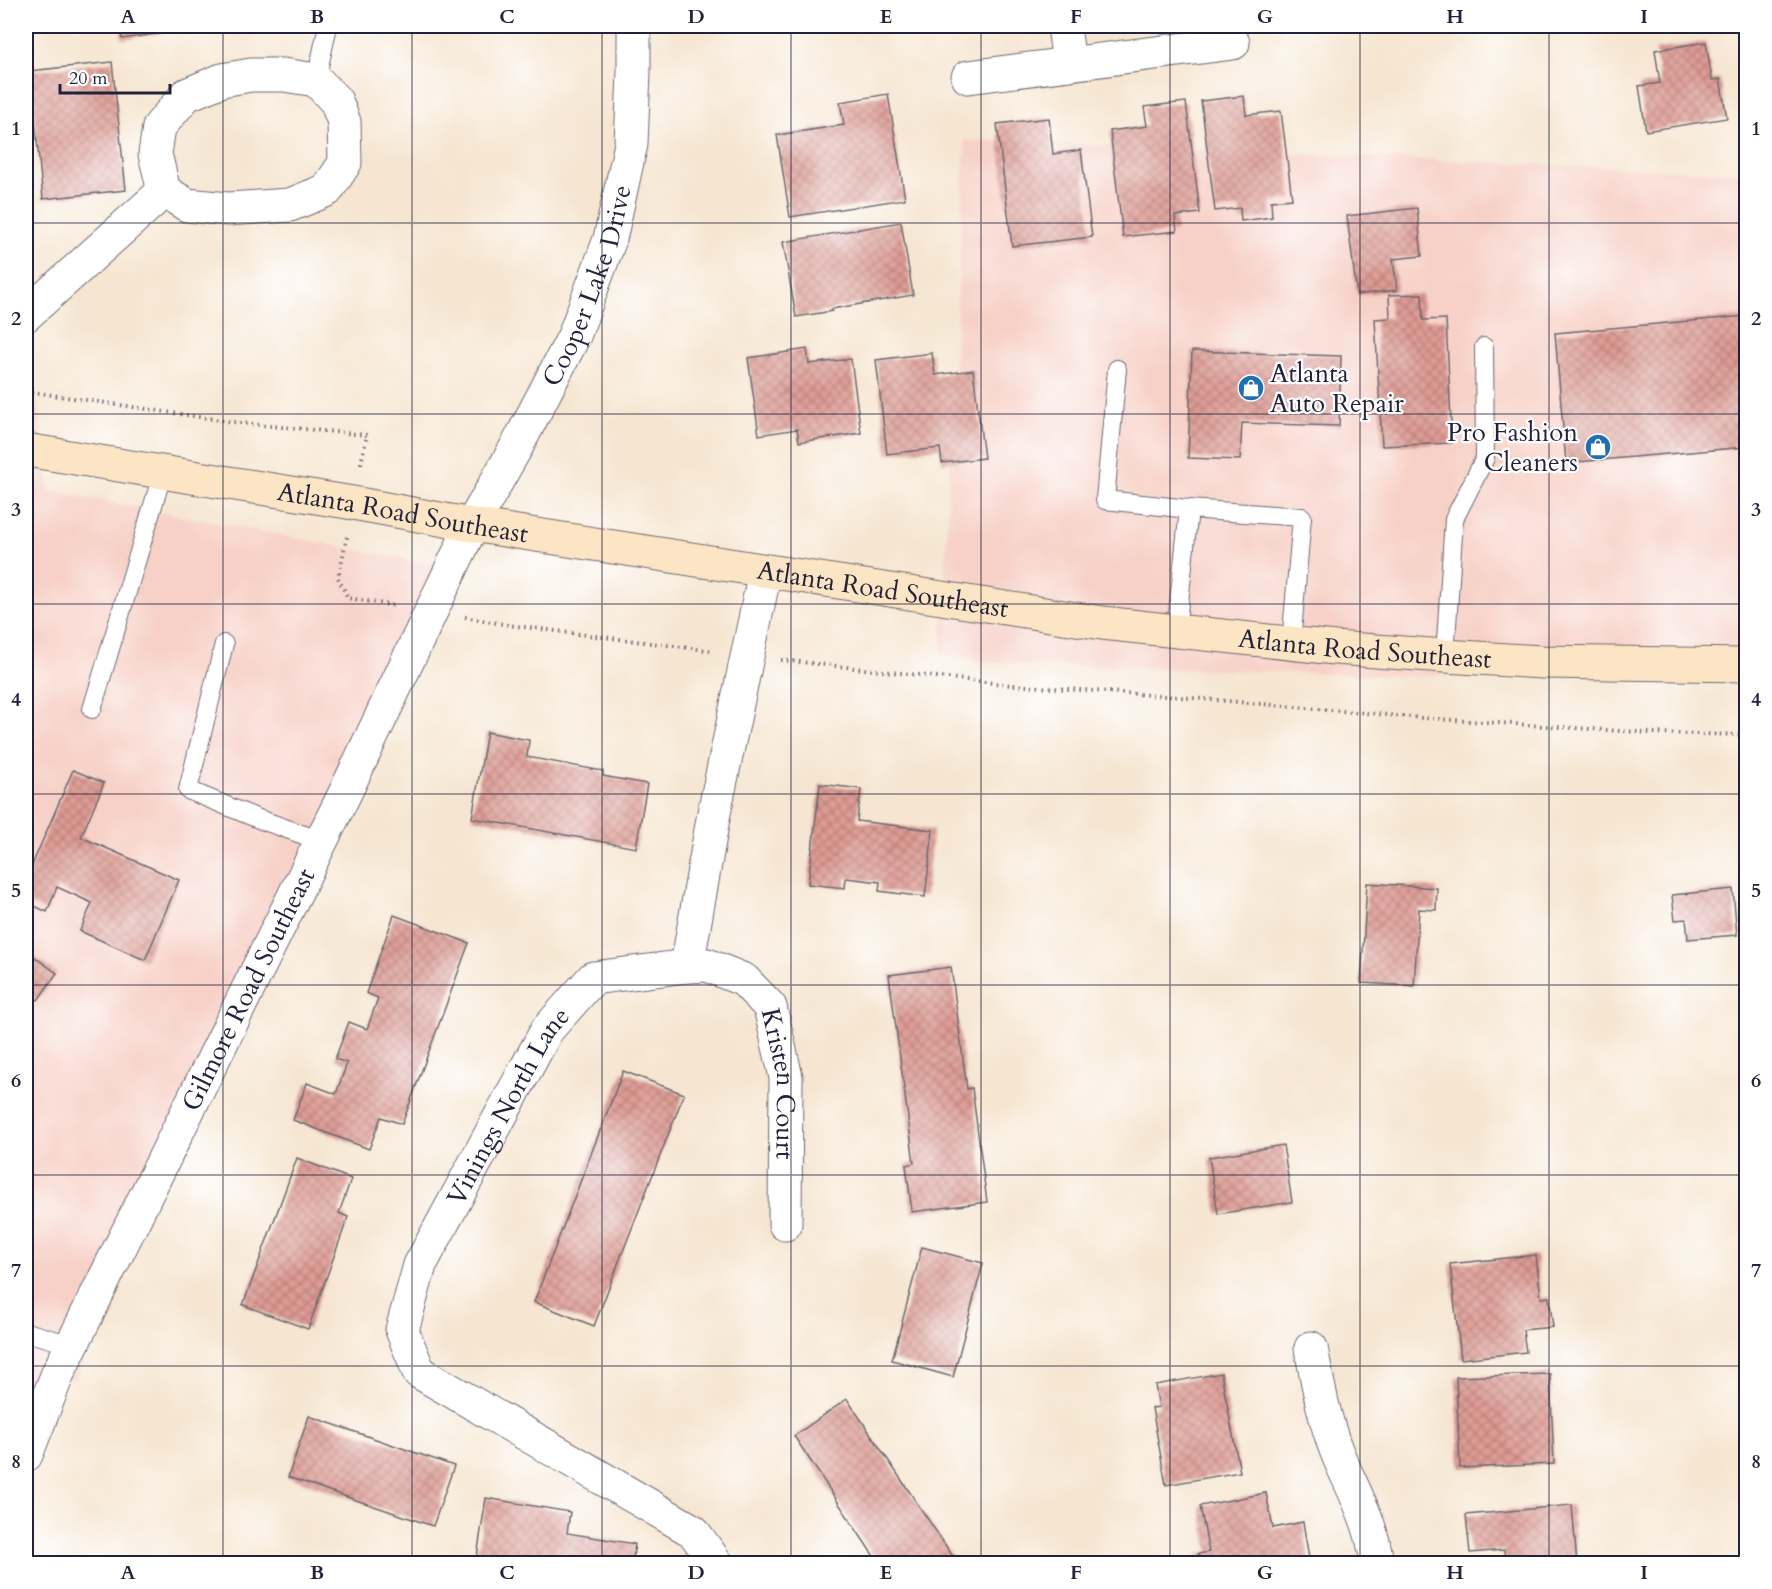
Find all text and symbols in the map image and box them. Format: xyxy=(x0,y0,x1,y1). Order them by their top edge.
text: A xyxy=(120,3,136,30)
text: B xyxy=(310,3,324,30)
text: C xyxy=(499,3,515,30)
text: D xyxy=(687,3,705,30)
text: E xyxy=(880,3,892,30)
text: F xyxy=(1070,3,1082,30)
text: G xyxy=(1257,3,1273,30)
text: H xyxy=(1446,3,1464,30)
text: I xyxy=(1640,3,1648,30)
scale bar xyxy=(60,57,170,95)
text: 20 m xyxy=(69,66,108,91)
text: 1 xyxy=(11,115,21,142)
text: 1 xyxy=(1751,115,1761,142)
street label: Cooper Lake Drive xyxy=(534,182,639,392)
text: 2 xyxy=(11,305,21,332)
text: 2 xyxy=(1751,305,1761,332)
place label: Atlanta Auto Repair xyxy=(1270,356,1404,421)
shop icon: Atlanta Auto Repair xyxy=(1236,373,1266,403)
place label: Pro Fashion Cleaners xyxy=(1447,415,1578,480)
shop icon: Pro Fashion Cleaners xyxy=(1583,432,1613,462)
street label: Atlanta Road Southeast xyxy=(275,474,531,551)
text: 3 xyxy=(11,496,21,523)
text: 3 xyxy=(1751,496,1761,523)
street label: Atlanta Road Southeast xyxy=(755,553,1011,626)
street label: Atlanta Road Southeast xyxy=(1237,621,1492,677)
text: 4 xyxy=(11,686,21,713)
text: 4 xyxy=(1751,686,1761,713)
street label: Gilmore Road Southeast xyxy=(173,862,323,1117)
text: 5 xyxy=(11,877,21,904)
text: 5 xyxy=(1751,877,1761,904)
street label: Vinings North Lane xyxy=(439,999,578,1212)
street label: Kristen Court xyxy=(753,1005,803,1160)
text: 6 xyxy=(11,1067,21,1094)
text: 6 xyxy=(1751,1067,1761,1094)
text: 7 xyxy=(11,1257,21,1284)
text: 7 xyxy=(1751,1257,1761,1284)
text: 8 xyxy=(11,1448,21,1475)
text: 8 xyxy=(1751,1448,1761,1475)
text: A xyxy=(120,1559,136,1586)
text: B xyxy=(310,1559,324,1586)
text: C xyxy=(499,1559,515,1586)
text: D xyxy=(687,1559,705,1586)
text: E xyxy=(880,1559,892,1586)
text: F xyxy=(1070,1559,1082,1586)
text: G xyxy=(1257,1559,1273,1586)
text: H xyxy=(1446,1559,1464,1586)
text: I xyxy=(1640,1559,1648,1586)

